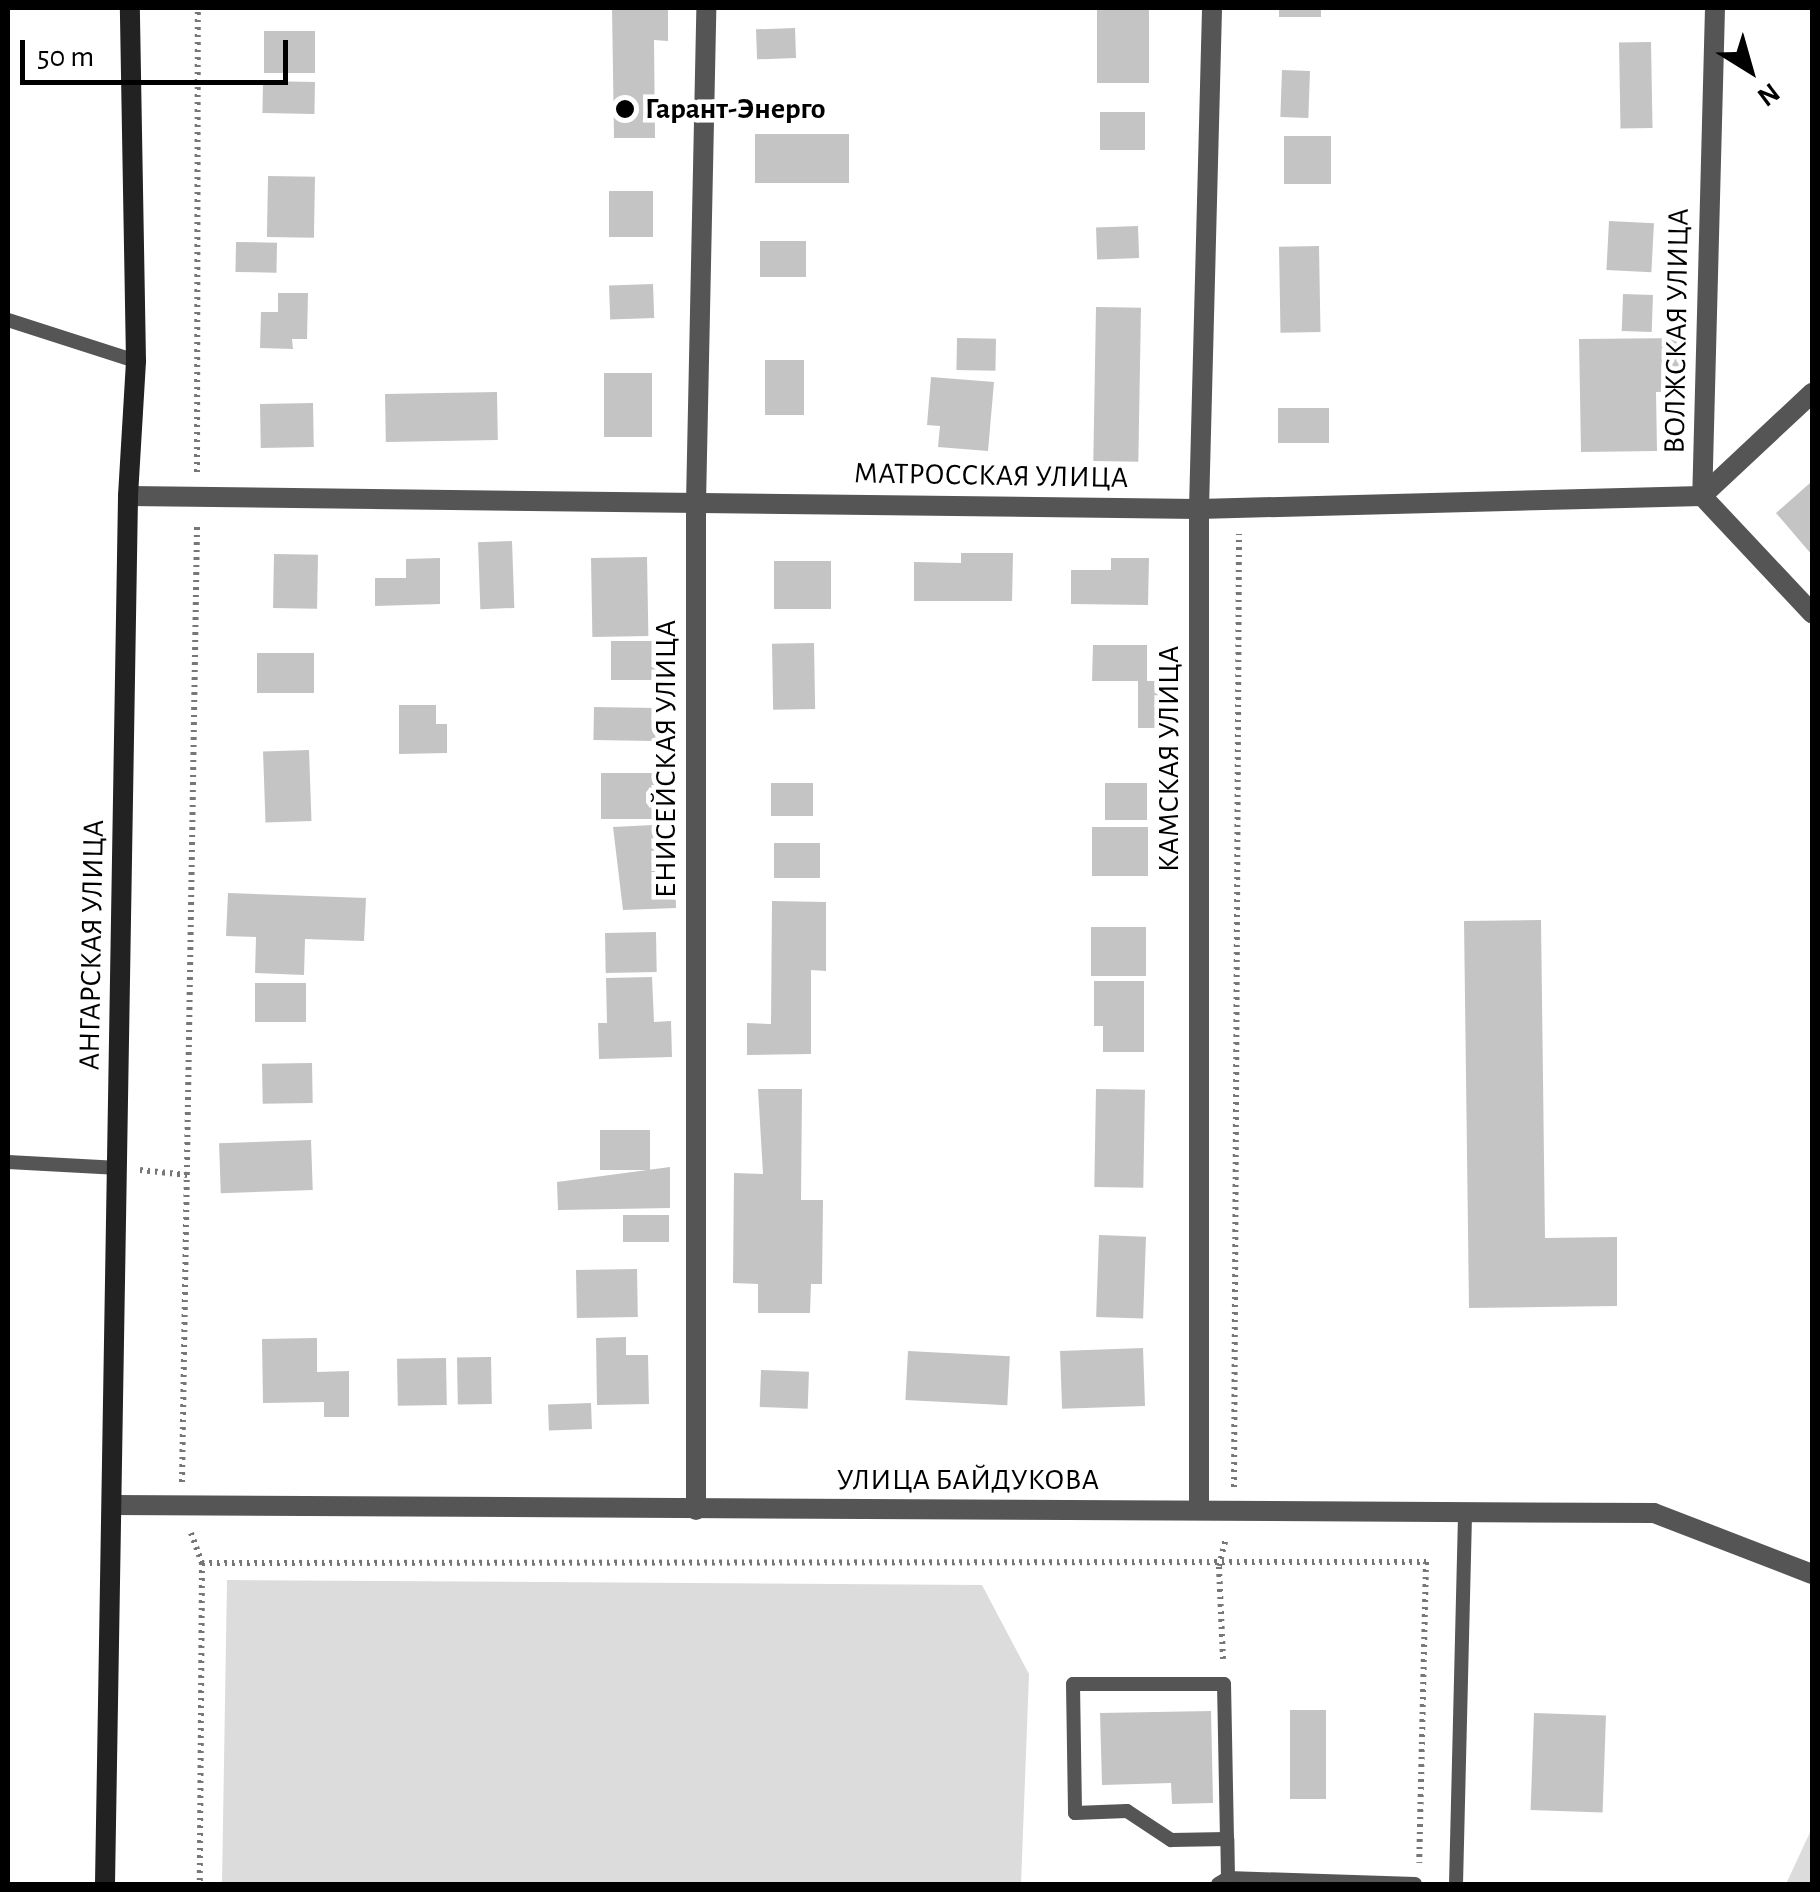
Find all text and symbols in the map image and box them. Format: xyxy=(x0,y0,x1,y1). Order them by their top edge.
scale bar xyxy=(25,20,292,82)
north arrow xyxy=(1700,20,1800,120)
text: 50 m xyxy=(37,42,94,72)
text: N xyxy=(1752,77,1784,111)
place label: Гарант-Энерго xyxy=(645,91,826,127)
marker: Гарант-Энерго xyxy=(614,98,636,120)
street label: ВОЛЖСКАЯ УЛИЦА xyxy=(1657,208,1697,454)
street label: МАТРОССКАЯ УЛИЦА xyxy=(853,456,1129,496)
street label: ЕНИСЕЙСКАЯ УЛИЦА xyxy=(648,620,684,898)
street label: КАМСКАЯ УЛИЦА xyxy=(1151,646,1187,872)
street label: АНГАРСКАЯ УЛИЦА xyxy=(72,819,112,1071)
street label: УЛИЦА БАЙДУКОВА xyxy=(837,1462,1099,1498)

